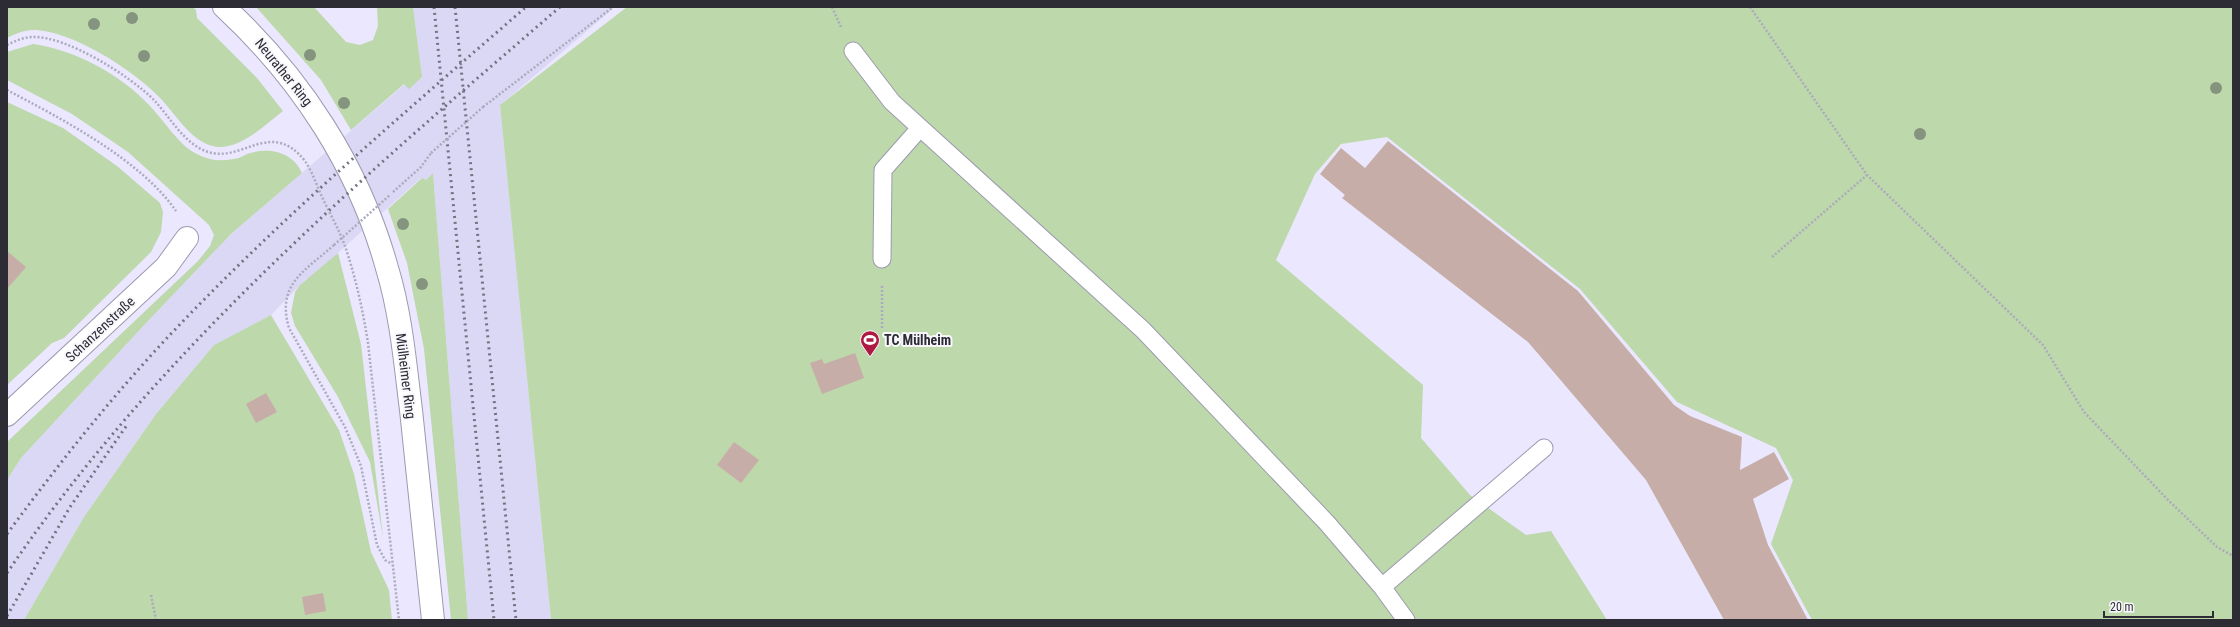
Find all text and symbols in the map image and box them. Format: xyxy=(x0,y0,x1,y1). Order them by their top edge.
street label: Neurather Ring xyxy=(252,35,316,109)
street label: Schanzenstraße xyxy=(62,293,138,365)
sports icon: TC Mülheim xyxy=(859,329,881,357)
street label: Mülheimer Ring xyxy=(393,332,419,420)
place label: TC Mülheim xyxy=(884,332,951,348)
scale bar xyxy=(2104,593,2213,619)
text: 20 m xyxy=(2110,600,2134,614)

